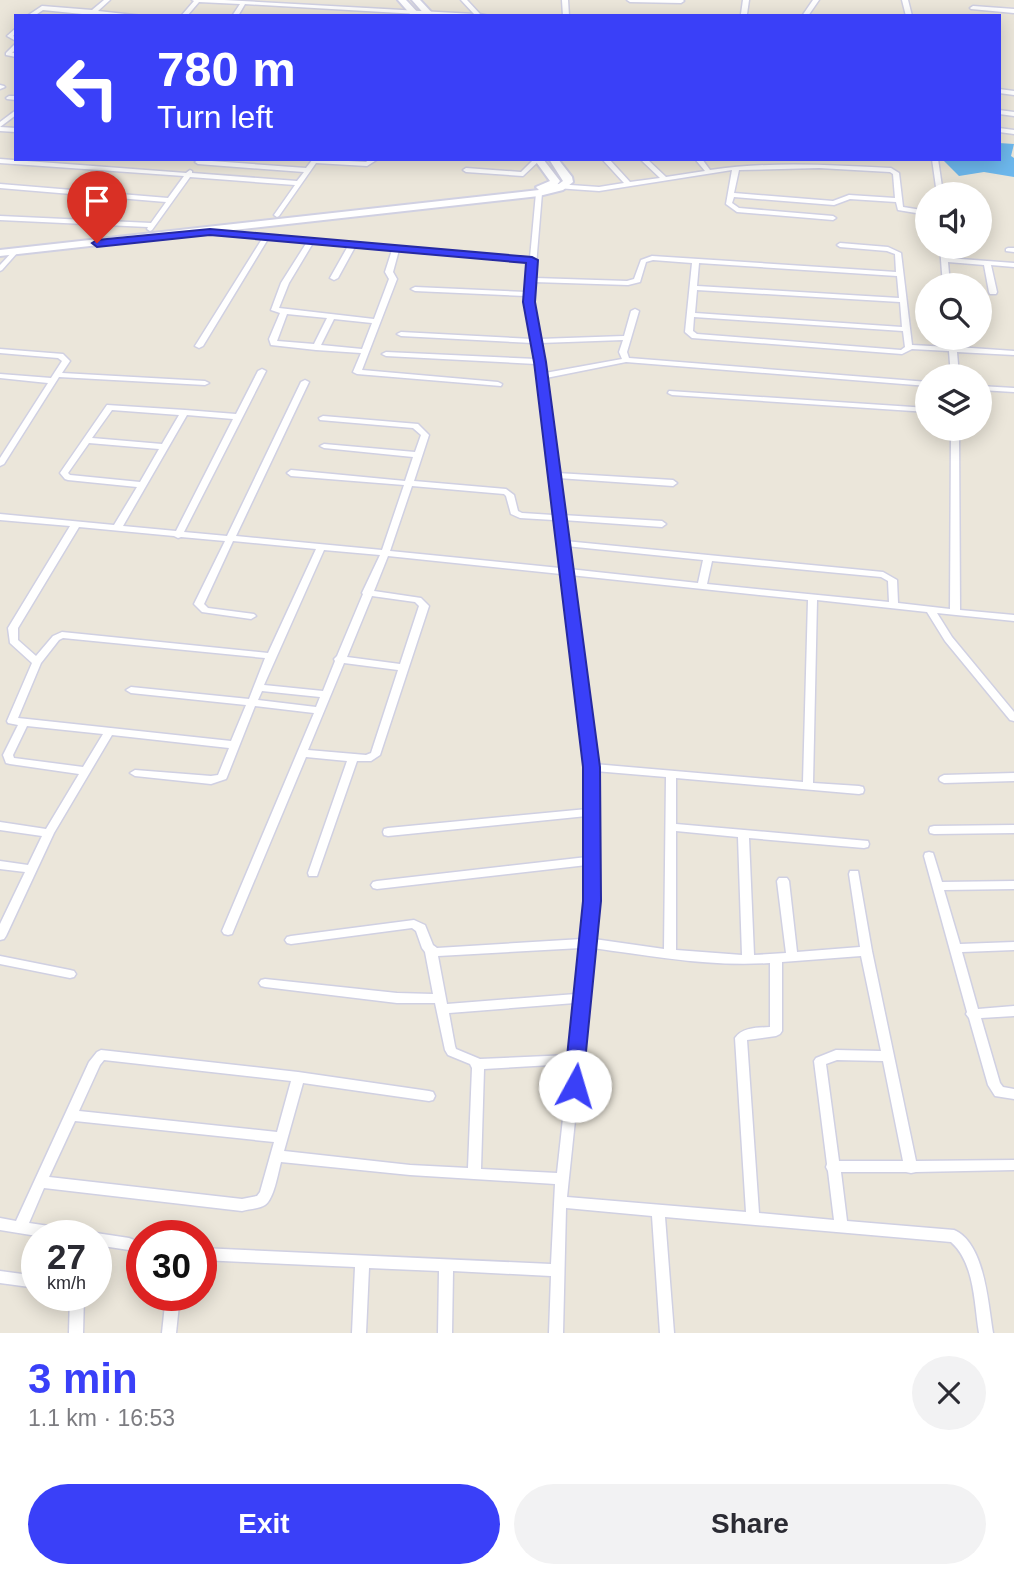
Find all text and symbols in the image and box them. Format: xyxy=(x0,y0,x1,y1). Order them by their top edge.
icon: left xyxy=(42,42,133,133)
text: 780 m xyxy=(157,42,296,96)
text: Turn left xyxy=(157,99,273,135)
pin xyxy=(67,171,127,243)
icon: arrive xyxy=(78,182,116,220)
map controls xyxy=(915,182,992,441)
button: sound xyxy=(915,182,992,259)
button: search xyxy=(915,273,992,350)
button: layers xyxy=(915,364,992,441)
position arrow xyxy=(538,1049,612,1123)
speed limit sign: 30 xyxy=(126,1220,217,1311)
text: 27 xyxy=(47,1237,86,1276)
text: km/h xyxy=(47,1273,86,1293)
text: 3 min xyxy=(28,1355,138,1402)
button: close xyxy=(912,1356,986,1430)
text: 1.1 km · 16:53 xyxy=(28,1405,175,1431)
button: Exit xyxy=(28,1484,500,1564)
button: Share xyxy=(514,1484,986,1564)

